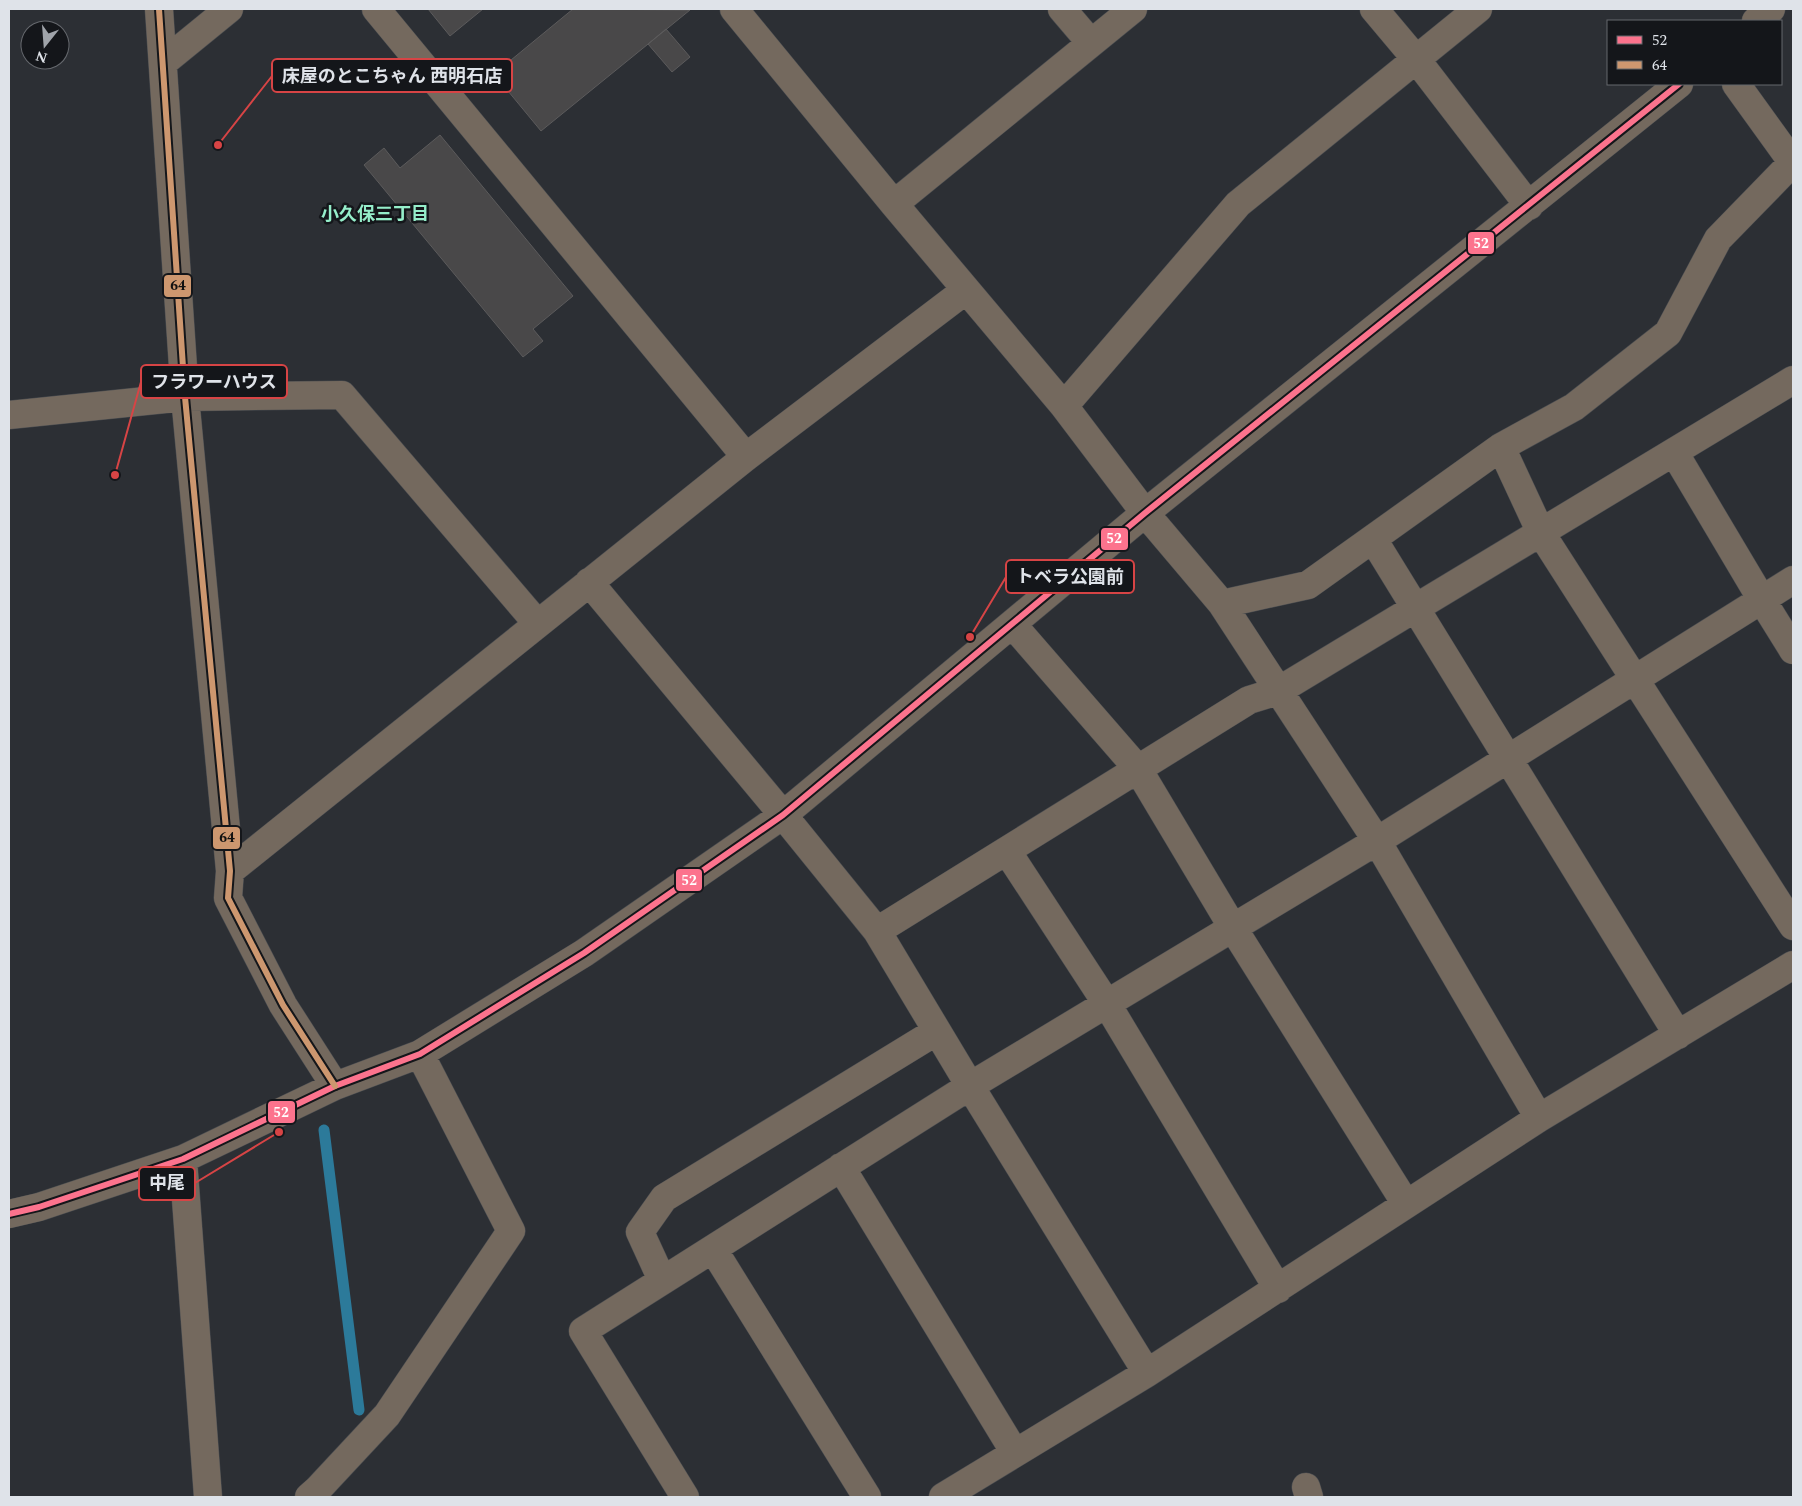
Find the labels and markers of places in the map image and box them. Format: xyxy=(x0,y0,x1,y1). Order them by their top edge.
callout: 床屋のとこちゃん 西明石店 xyxy=(272,59,512,92)
callout: フラワーハウス xyxy=(141,365,287,398)
callout: トベラ公園前 xyxy=(1006,560,1134,593)
callout: 中尾 xyxy=(139,1167,195,1200)

